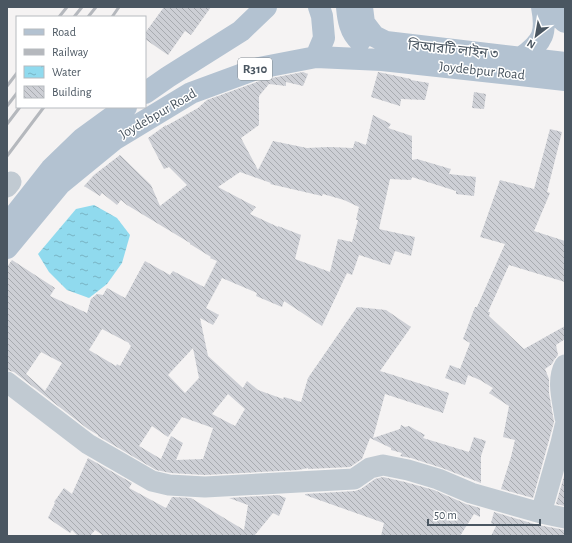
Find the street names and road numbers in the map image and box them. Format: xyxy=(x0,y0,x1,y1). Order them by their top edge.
street label: বিআরটি লাইন ৩ xyxy=(406,36,499,62)
road number: R310 xyxy=(238,58,272,80)
street label: Joydebpur Road xyxy=(438,60,526,82)
street label: Joydebpur Road xyxy=(117,86,199,142)

